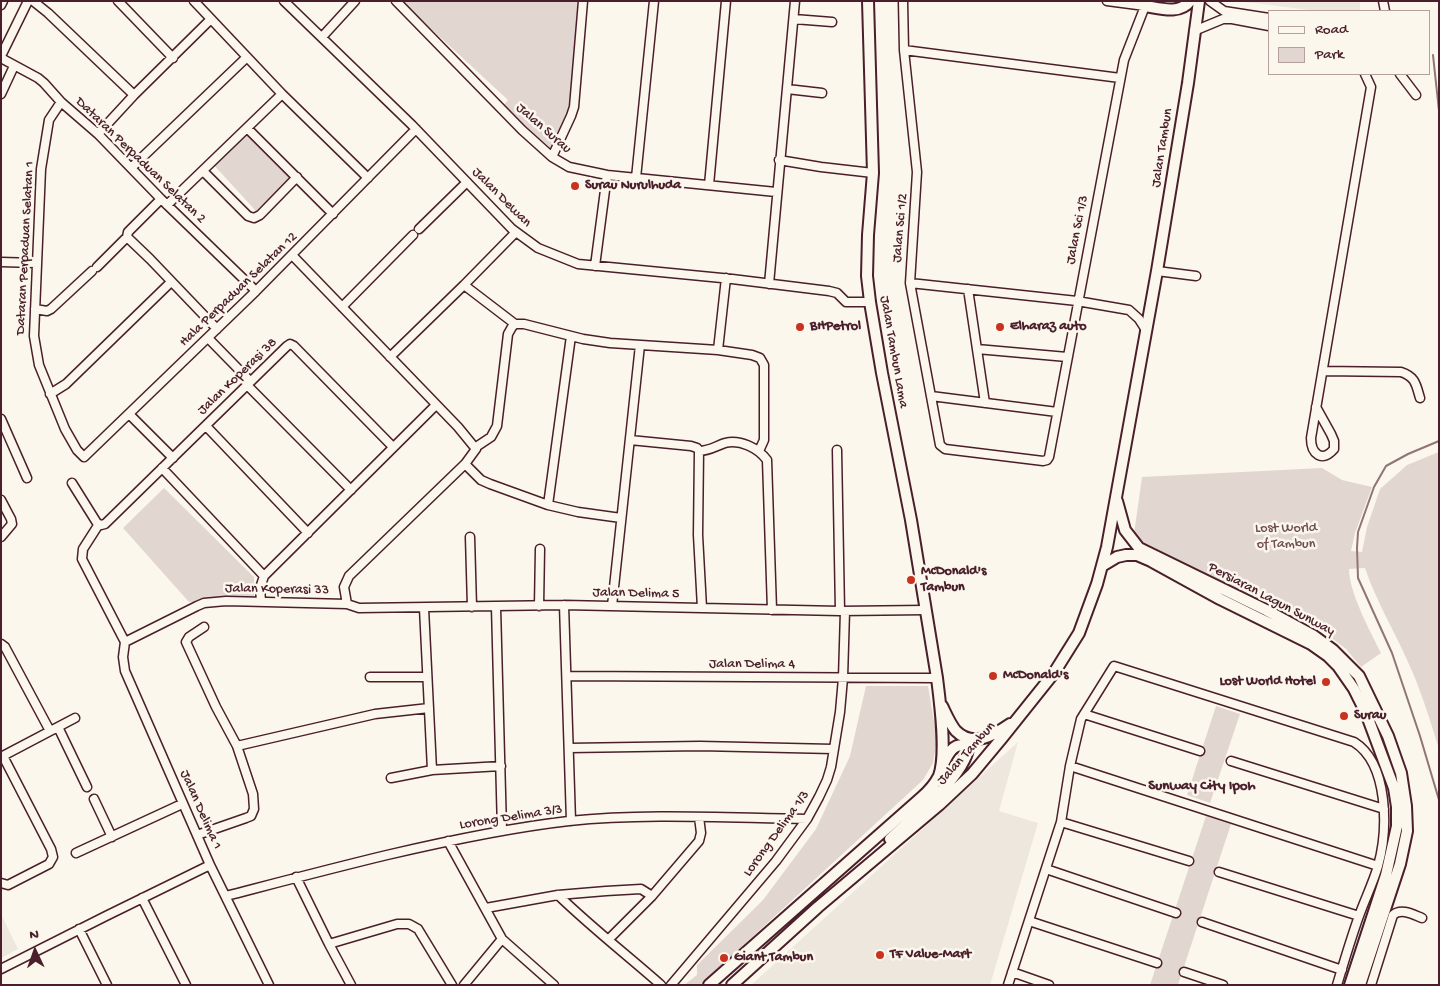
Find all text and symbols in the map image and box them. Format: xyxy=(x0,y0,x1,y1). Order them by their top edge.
legend xyxy=(1268,10,1430,75)
text: Road xyxy=(1315,21,1348,39)
text: Park xyxy=(1315,46,1344,64)
street label: Dataran Perpaduan Selatan 2 xyxy=(71,94,209,228)
street label: Jalan Surau xyxy=(512,100,574,158)
street label: Jalan Tambun xyxy=(1148,107,1178,189)
street label: Dataran Perpaduan Selatan 1 xyxy=(13,161,39,335)
street label: Jalan Dewan xyxy=(468,165,534,231)
place label: Surau Nurulhuda xyxy=(585,178,681,194)
marker: Surau Nurulhuda xyxy=(569,180,581,192)
street label: Jalan Sci 1/2 xyxy=(890,193,912,263)
street label: Jalan Sci 1/3 xyxy=(1063,194,1093,266)
street label: Hala Perpaduan Selatan 12 xyxy=(176,229,302,351)
street label: Jalan Tambun Lama xyxy=(875,295,911,409)
place label: BHPetrol xyxy=(810,319,861,335)
place label: Elharaz auto xyxy=(1010,319,1087,335)
marker: BHPetrol xyxy=(794,321,806,333)
marker: Elharaz auto xyxy=(994,321,1006,333)
street label: Jalan Koperasi 38 xyxy=(195,335,281,419)
park label: Lost World of Tambun xyxy=(1255,521,1317,554)
street label: Persiaran Lagun Sunway xyxy=(1205,559,1337,641)
place label: McDonald's Tambun xyxy=(921,564,986,596)
marker: McDonald's Tambun xyxy=(905,574,917,586)
street label: Jalan Koperasi 33 xyxy=(225,581,329,599)
street label: Jalan Delima 5 xyxy=(592,585,680,603)
street label: Jalan Delima 4 xyxy=(709,657,795,673)
place label: McDonald's xyxy=(1003,668,1068,684)
marker: McDonald's xyxy=(987,670,999,682)
place label: Lost World Hotel xyxy=(1219,674,1316,690)
marker: Lost World Hotel xyxy=(1320,676,1332,688)
place label: Surau xyxy=(1354,708,1386,724)
marker: Surau xyxy=(1338,710,1350,722)
street label: Jalan Tambun xyxy=(934,719,1000,789)
street label: Jalan Delima 1 xyxy=(175,768,225,852)
district label: Sunway City Ipoh xyxy=(1148,778,1256,796)
street label: Lorong Delima 1/3 xyxy=(740,788,814,880)
street label: Lorong Delima 3/3 xyxy=(458,802,564,834)
north arrow xyxy=(10,926,60,976)
text: N xyxy=(29,927,39,944)
place label: TF Value-Mart xyxy=(890,947,971,963)
marker: TF Value-Mart xyxy=(874,949,886,961)
place label: Giant Tambun xyxy=(734,950,813,966)
marker: Giant Tambun xyxy=(718,952,730,964)

